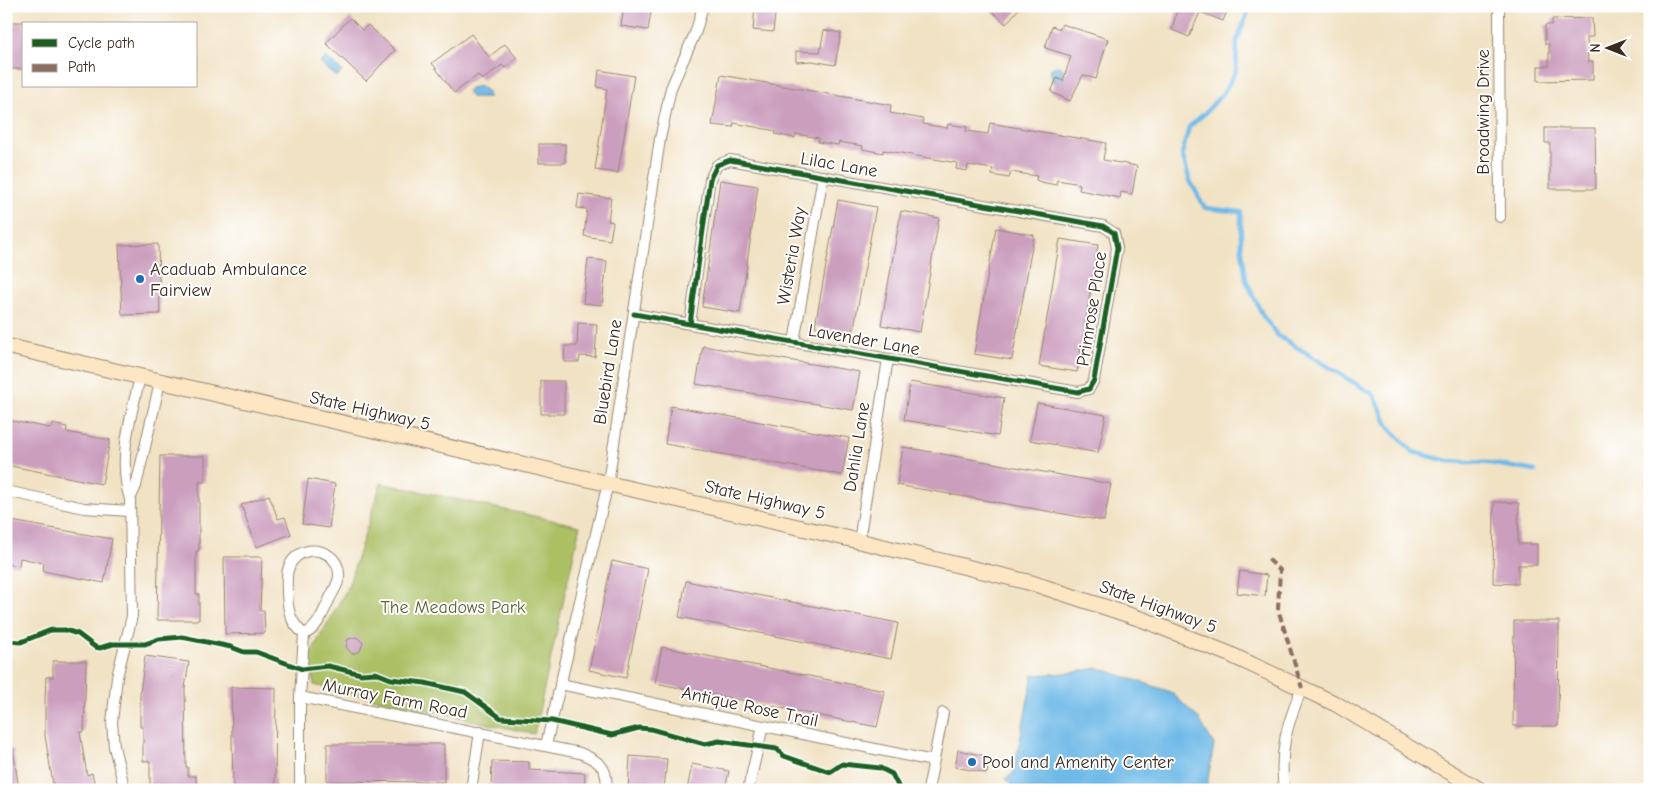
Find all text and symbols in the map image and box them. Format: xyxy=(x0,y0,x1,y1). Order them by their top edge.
legend xyxy=(22,22,198,88)
north arrow xyxy=(1584,22,1634,72)
text: Cycle path xyxy=(68,34,135,52)
text: N xyxy=(1587,43,1604,53)
street label: Broadwing Drive xyxy=(1473,49,1494,175)
text: Path xyxy=(68,58,96,76)
street label: Lilac Lane xyxy=(799,148,879,182)
street label: Wisteria Way xyxy=(773,204,811,307)
street label: Primrose Place xyxy=(1073,250,1111,368)
place label: Acaduab Ambulance Fairview xyxy=(150,259,307,301)
marker: Acaduab Ambulance Fairview xyxy=(134,273,146,285)
street label: Bluebird Lane xyxy=(589,318,627,426)
street label: Lavender Lane xyxy=(807,320,921,360)
street label: State Highway 5 xyxy=(308,387,432,435)
street label: Dahlia Lane xyxy=(840,401,874,493)
street label: State Highway 5 xyxy=(703,476,827,524)
street label: State Highway 5 xyxy=(1096,576,1220,638)
park label: The Meadows Park xyxy=(380,597,526,618)
street label: Murray Farm Road xyxy=(321,675,469,723)
street label: Antique Rose Trail xyxy=(680,682,820,732)
place label: Pool and Amenity Center xyxy=(982,752,1174,773)
marker: Pool and Amenity Center xyxy=(966,756,978,768)

